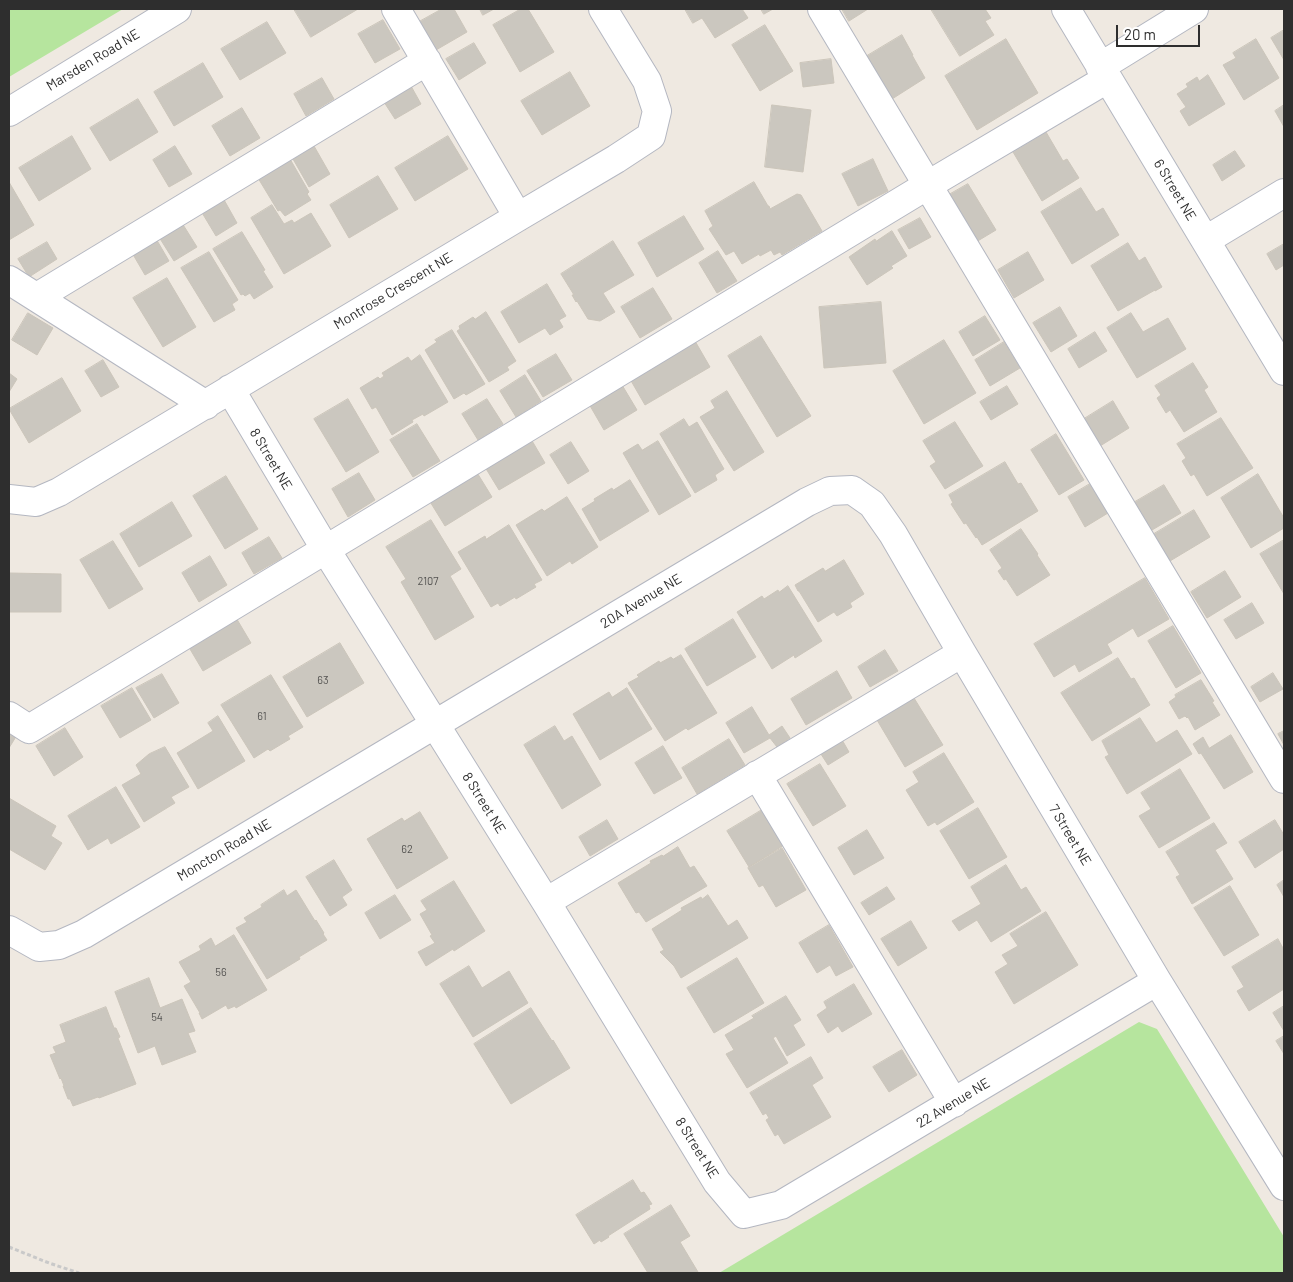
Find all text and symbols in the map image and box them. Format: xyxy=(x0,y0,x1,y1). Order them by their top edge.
scale bar xyxy=(1118,15,1202,47)
text: 20 m xyxy=(1124,25,1156,43)
street label: Marsden Road NE xyxy=(43,26,143,94)
street label: 6 Street NE xyxy=(1150,156,1200,224)
street label: Montrose Crescent NE xyxy=(331,249,455,333)
street label: 8 Street NE xyxy=(246,425,296,493)
street label: 20A Avenue NE xyxy=(597,570,685,632)
house number: 2107 xyxy=(417,574,439,588)
house number: 63 xyxy=(317,673,329,687)
house number: 61 xyxy=(257,709,267,723)
street label: 8 Street NE xyxy=(459,769,509,837)
street label: 7 Street NE xyxy=(1045,801,1095,869)
street label: Moncton Road NE xyxy=(174,815,274,885)
house number: 62 xyxy=(401,842,413,856)
house number: 56 xyxy=(215,965,227,979)
house number: 54 xyxy=(151,1010,163,1024)
street label: 22 Avenue NE xyxy=(913,1074,993,1132)
street label: 8 Street NE xyxy=(672,1114,722,1182)

